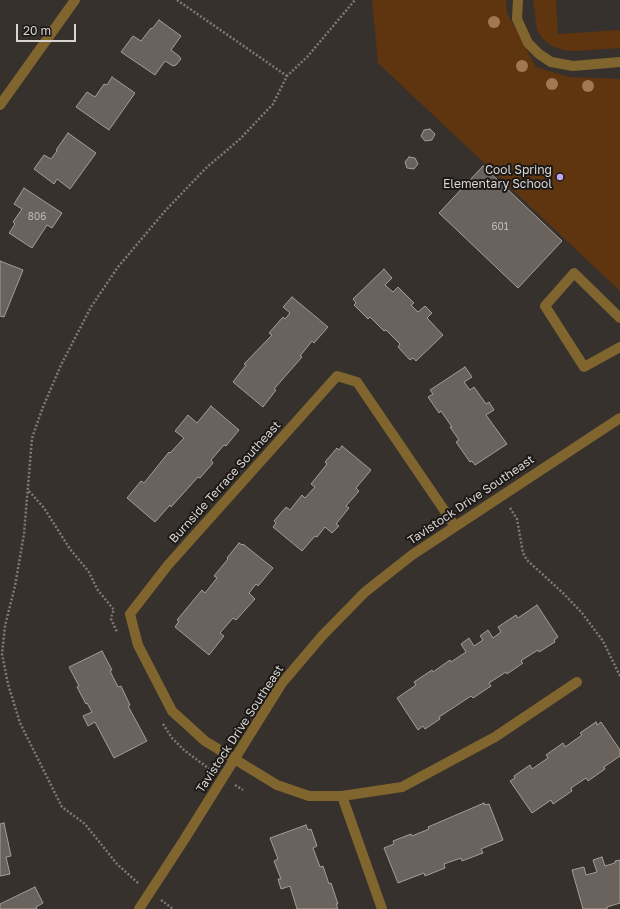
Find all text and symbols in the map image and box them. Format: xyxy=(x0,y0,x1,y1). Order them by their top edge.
scale bar xyxy=(18,16,78,42)
text: 20 m xyxy=(23,23,51,38)
place label: Cool Spring Elementary School xyxy=(443,163,552,191)
marker: Cool Spring Elementary School xyxy=(555,172,565,182)
house number: 806 xyxy=(28,211,46,223)
house number: 601 xyxy=(491,221,509,233)
street label: Burnside Terrace Southeast xyxy=(166,418,284,546)
street label: Tavistock Drive Southeast xyxy=(405,452,537,548)
street label: Tavistock Drive Southeast xyxy=(193,662,287,796)

